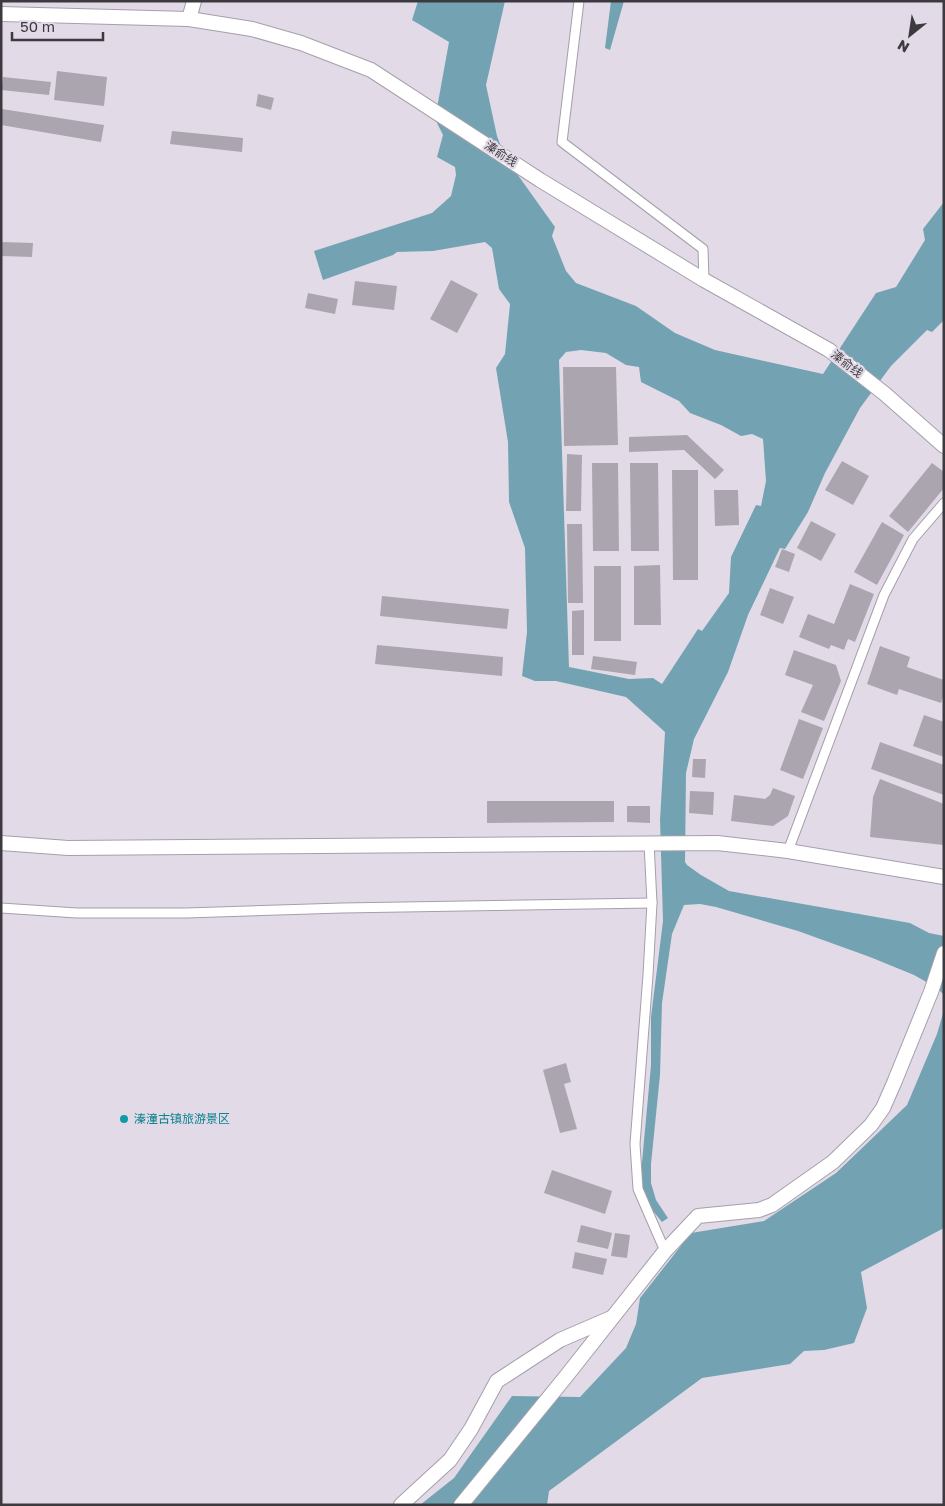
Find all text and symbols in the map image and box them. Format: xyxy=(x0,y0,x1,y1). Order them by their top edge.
scale bar xyxy=(12,10,104,42)
north arrow xyxy=(885,10,935,60)
text: 50 m xyxy=(20,17,55,35)
text: N xyxy=(894,37,912,57)
street label: 溱俞线 xyxy=(482,137,520,170)
street label: 溱俞线 xyxy=(829,347,866,381)
place label: 溱潼古镇旅游景区 xyxy=(134,1111,230,1126)
marker: 溱潼古镇旅游景区 xyxy=(118,1113,130,1125)

